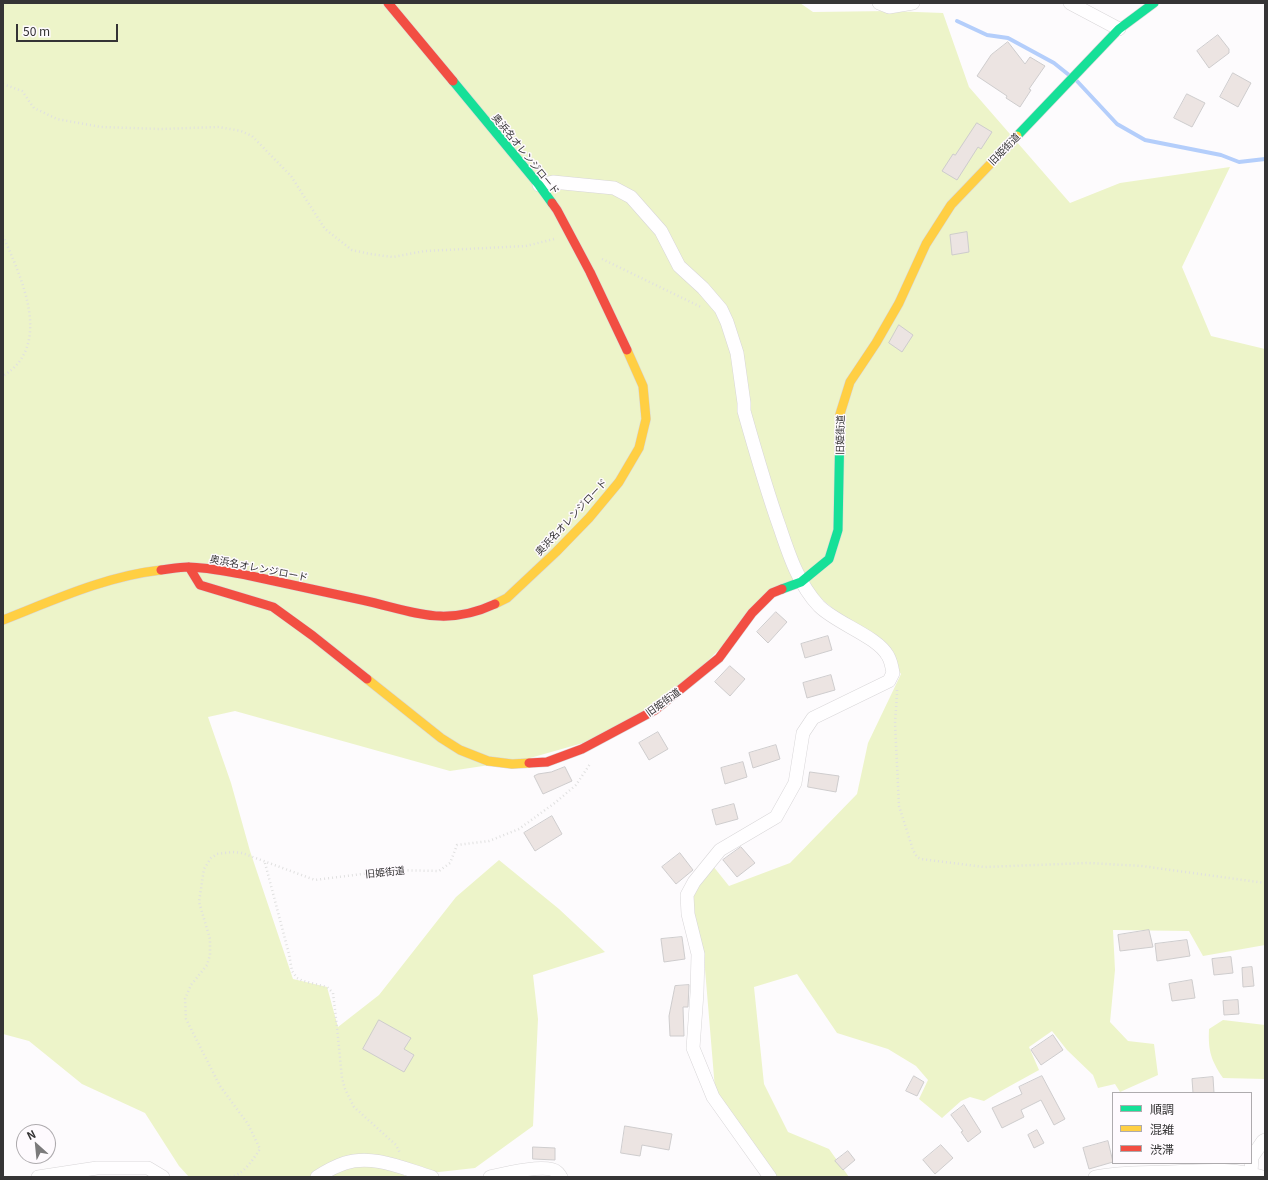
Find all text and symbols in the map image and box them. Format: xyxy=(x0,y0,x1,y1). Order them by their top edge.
scale bar xyxy=(18,16,120,42)
text: 50 m xyxy=(23,22,50,39)
street label: 奥浜名オレンジロード xyxy=(490,111,562,197)
street label: 旧姫街道 xyxy=(986,130,1022,168)
street label: 旧姫街道 xyxy=(834,415,846,455)
street label: 奥浜名オレンジロード xyxy=(533,476,609,558)
street label: 奥浜名オレンジロード xyxy=(209,553,309,583)
street label: 旧姫街道 xyxy=(643,685,683,719)
street label: 旧姫街道 xyxy=(364,864,406,880)
legend xyxy=(1112,1092,1252,1164)
text: 順調 xyxy=(1150,1100,1174,1117)
text: 混雑 xyxy=(1150,1120,1174,1137)
north arrow xyxy=(16,1124,56,1164)
text: N xyxy=(24,1125,38,1143)
text: 渋滞 xyxy=(1150,1140,1174,1157)

